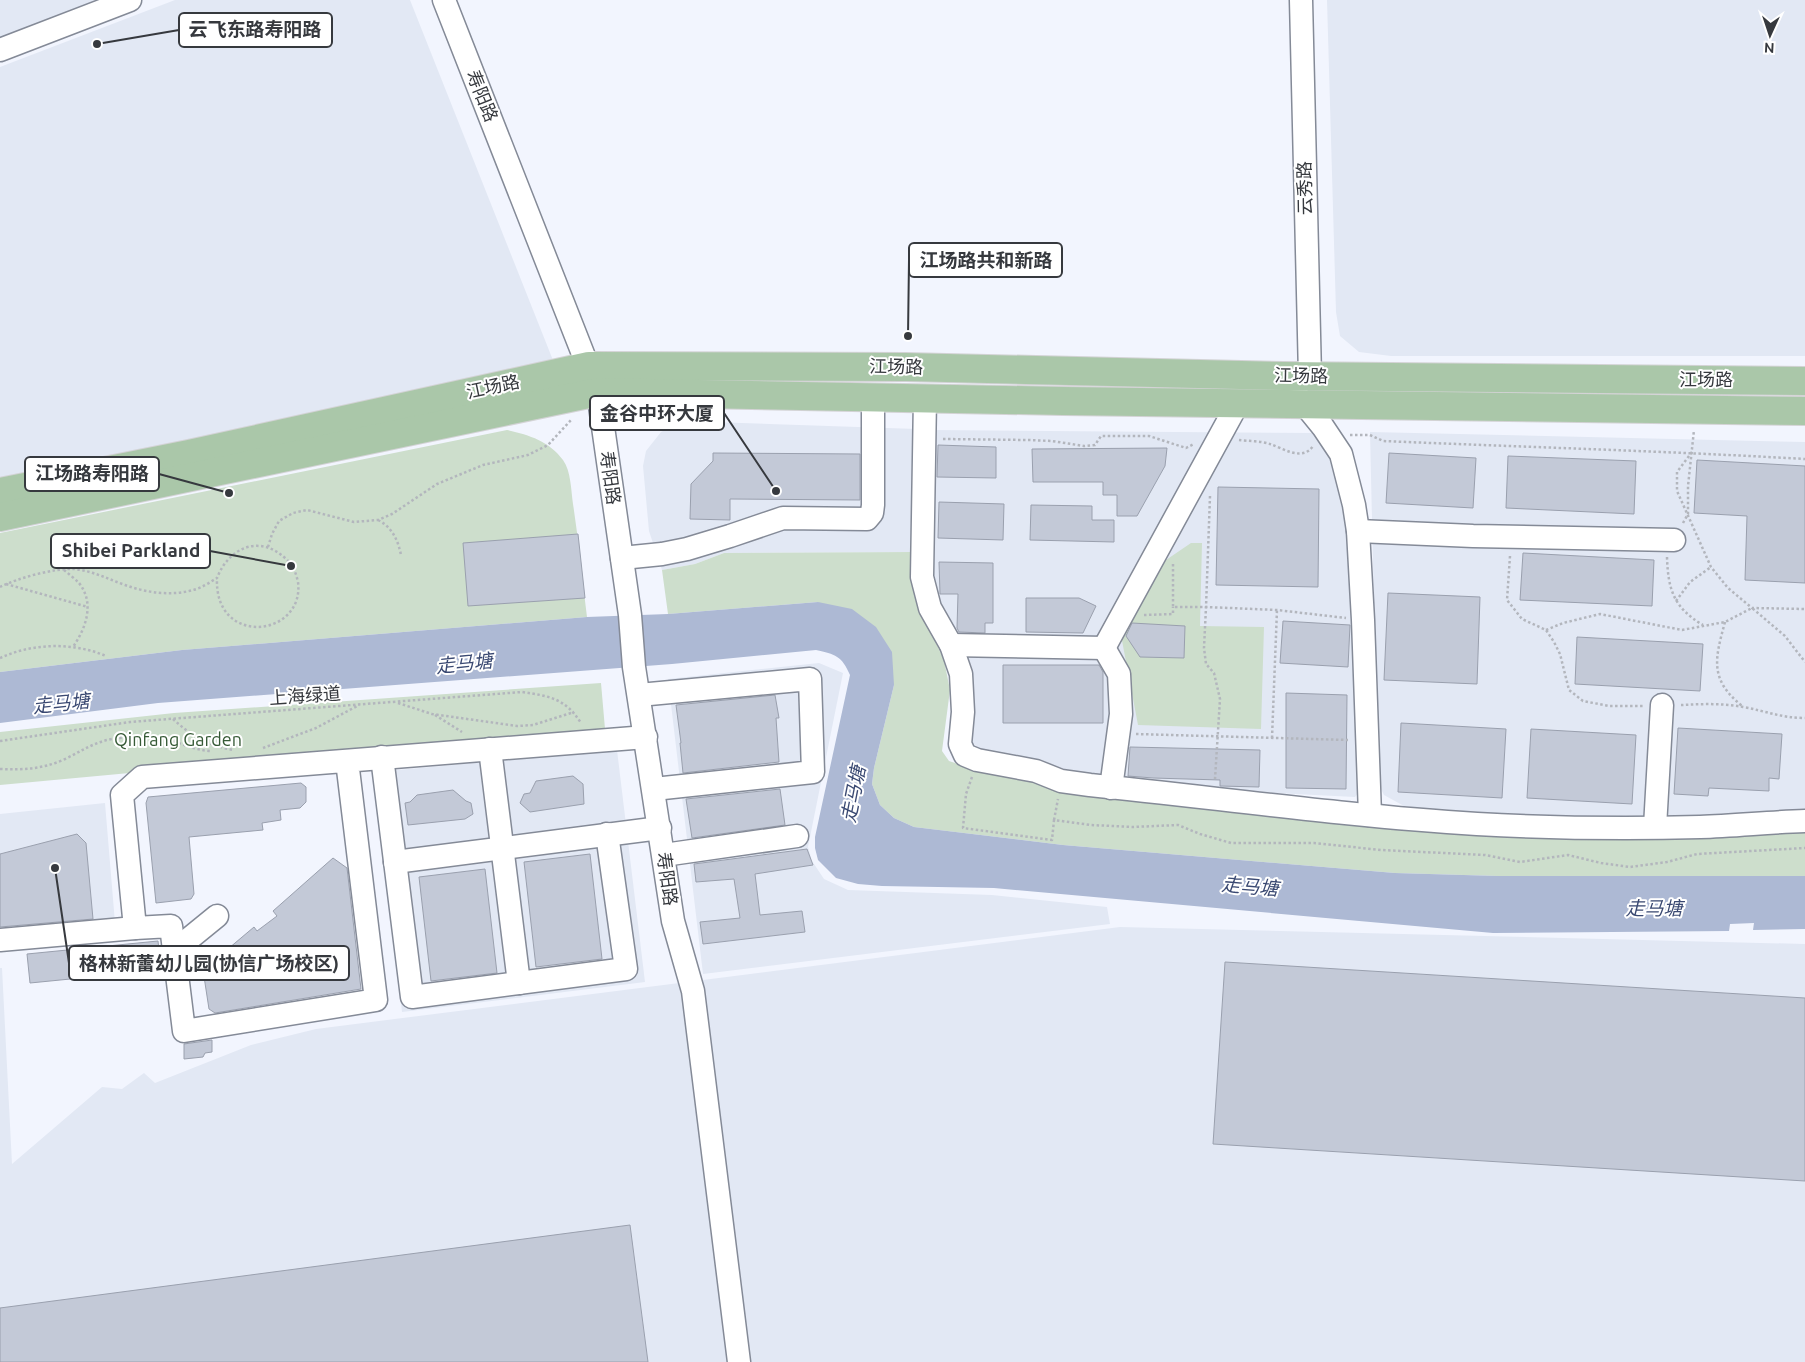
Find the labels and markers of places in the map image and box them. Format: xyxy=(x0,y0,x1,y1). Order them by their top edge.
callout: 云飞东路寿阳路 xyxy=(179,13,332,47)
callout: 江场路共和新路 xyxy=(909,243,1062,277)
callout: 金谷中环大厦 xyxy=(590,396,724,430)
callout: 江场路寿阳路 xyxy=(25,457,159,491)
callout: Shibei Parkland xyxy=(51,534,210,568)
callout: 格林新蕾幼儿园(协信广场校区) xyxy=(69,946,349,980)

